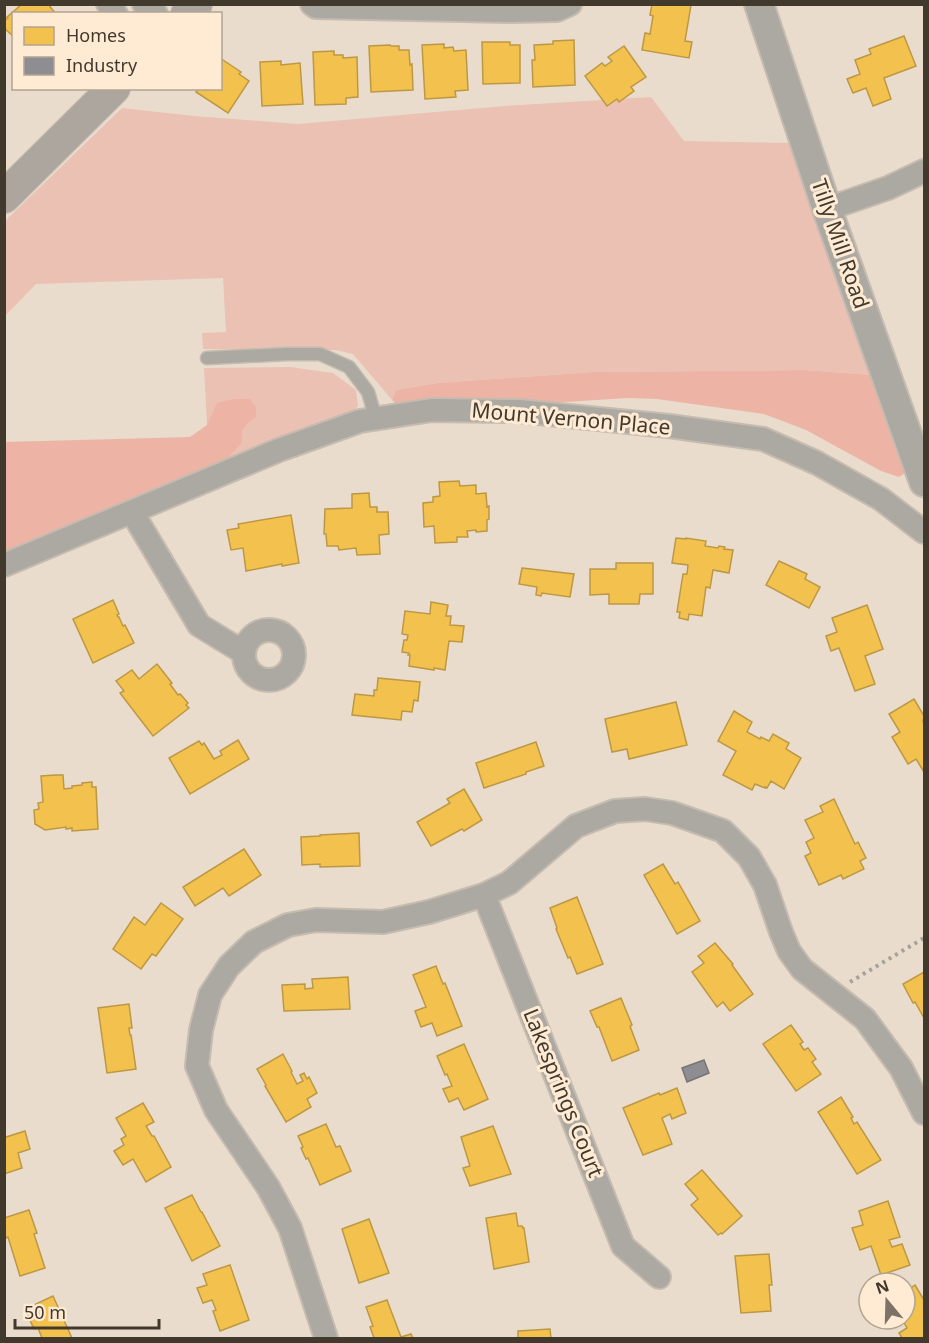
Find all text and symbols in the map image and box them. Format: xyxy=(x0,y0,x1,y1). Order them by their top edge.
legend xyxy=(12,12,222,90)
text: Homes xyxy=(66,23,126,47)
text: Industry xyxy=(66,53,138,77)
street label: Tilly Mill Road xyxy=(806,175,876,312)
street label: Mount Vernon Place xyxy=(471,395,672,441)
street label: Lakesprings Court xyxy=(517,1004,611,1181)
north arrow xyxy=(857,1271,917,1331)
text: N xyxy=(872,1274,892,1299)
scale bar xyxy=(15,1292,159,1330)
text: 50 m xyxy=(24,1300,66,1324)

